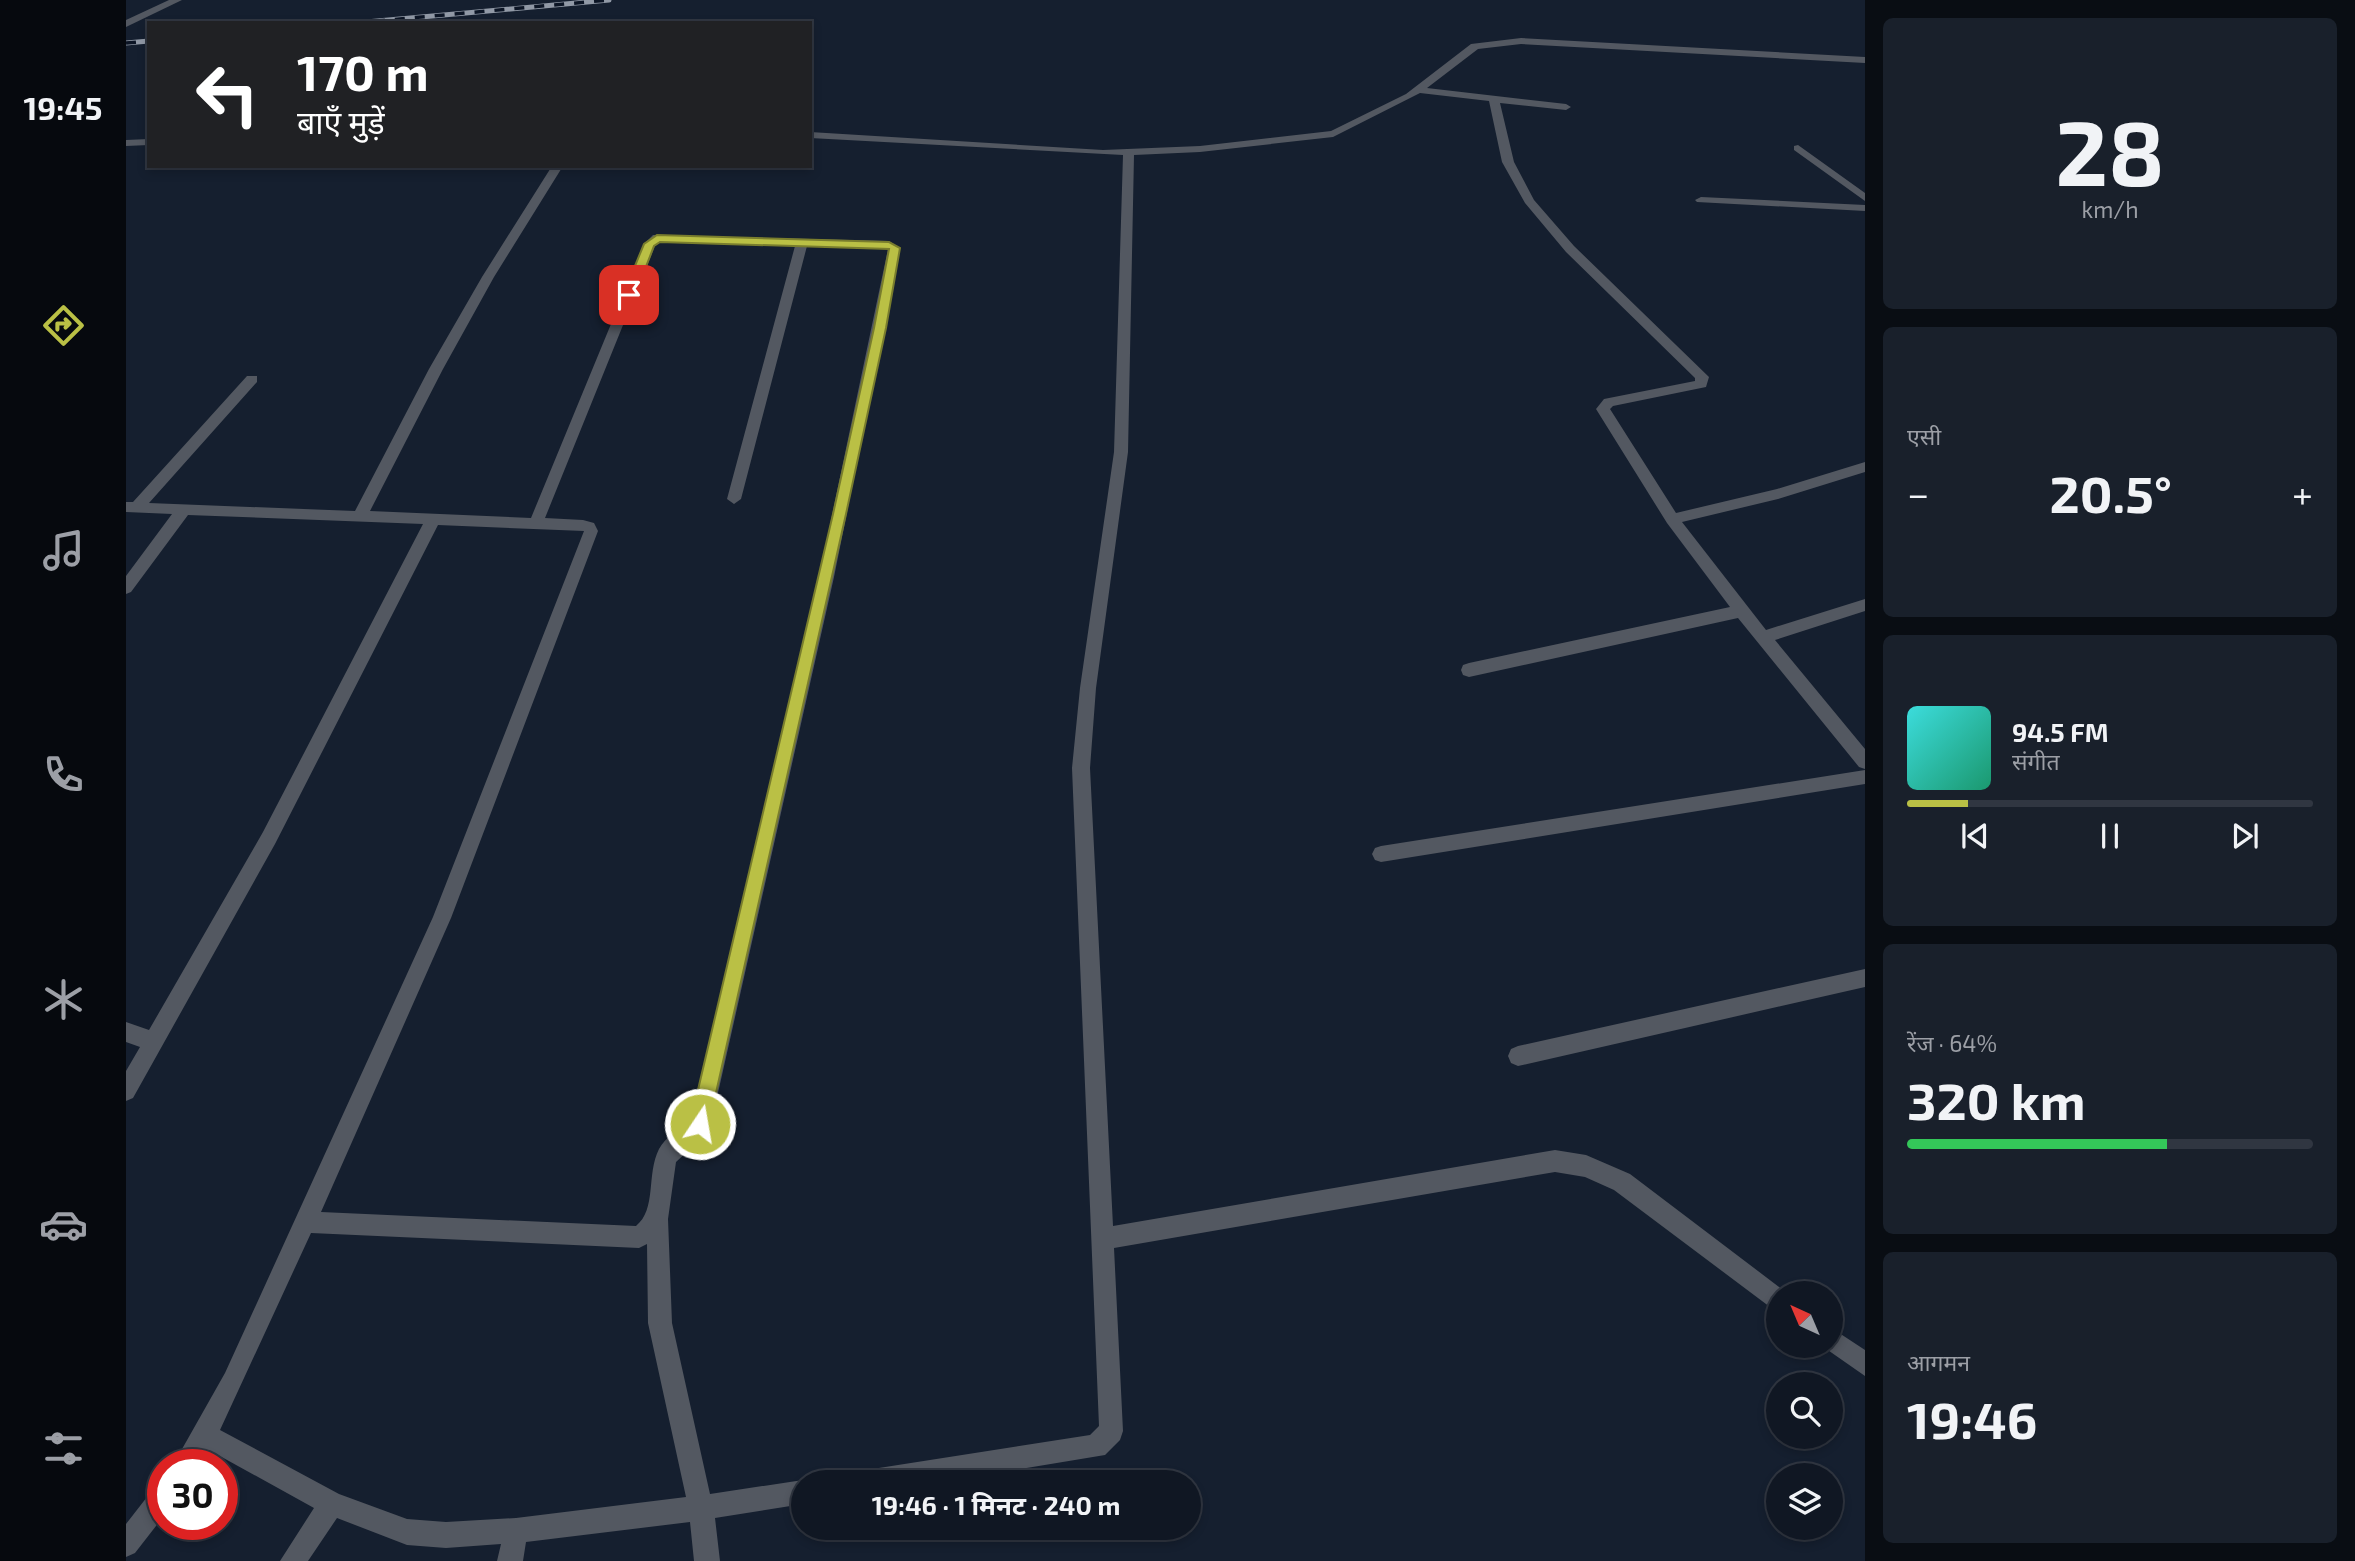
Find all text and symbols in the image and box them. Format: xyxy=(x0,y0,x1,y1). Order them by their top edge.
text: 170 m xyxy=(297,42,429,101)
icon: left xyxy=(182,49,273,140)
text: 19:45 xyxy=(24,88,102,126)
text: 28 xyxy=(2055,95,2165,204)
text: बाएँ मुड़ें xyxy=(297,102,385,140)
text: km/h xyxy=(2081,195,2139,223)
pin xyxy=(599,265,659,325)
icon: arrive xyxy=(610,276,648,314)
icon: directions xyxy=(39,301,88,350)
text: एसी xyxy=(1907,422,1941,450)
text: 20.5° xyxy=(2049,461,2172,523)
text: − xyxy=(1907,470,1929,516)
text: + xyxy=(2292,470,2313,516)
icon: music xyxy=(39,526,88,575)
text: 94.5 FM xyxy=(2012,716,2109,747)
text: संगीत xyxy=(2012,747,2060,775)
icon: phone xyxy=(39,750,88,799)
icon: previous xyxy=(1956,817,1994,855)
icon: pause xyxy=(2091,817,2129,855)
icon: next xyxy=(2226,817,2264,855)
icon: climate xyxy=(39,975,88,1024)
text: रेंज · 64% xyxy=(1907,1029,1997,1057)
text: 320 km xyxy=(1907,1068,2086,1130)
position arrow xyxy=(663,1087,737,1161)
icon: car xyxy=(39,1200,88,1249)
north arrow xyxy=(1766,1281,1843,1358)
map controls xyxy=(1766,1281,1843,1540)
text: आगमन xyxy=(1907,1348,1970,1376)
button: search xyxy=(1766,1372,1843,1449)
text: 19:46 xyxy=(1907,1387,2037,1449)
icon: filters xyxy=(39,1424,88,1473)
speed limit sign: 30 xyxy=(147,1449,238,1540)
button: layers xyxy=(1766,1463,1843,1540)
text: 19:46 · 1 मिनट · 240 m xyxy=(872,1489,1120,1520)

